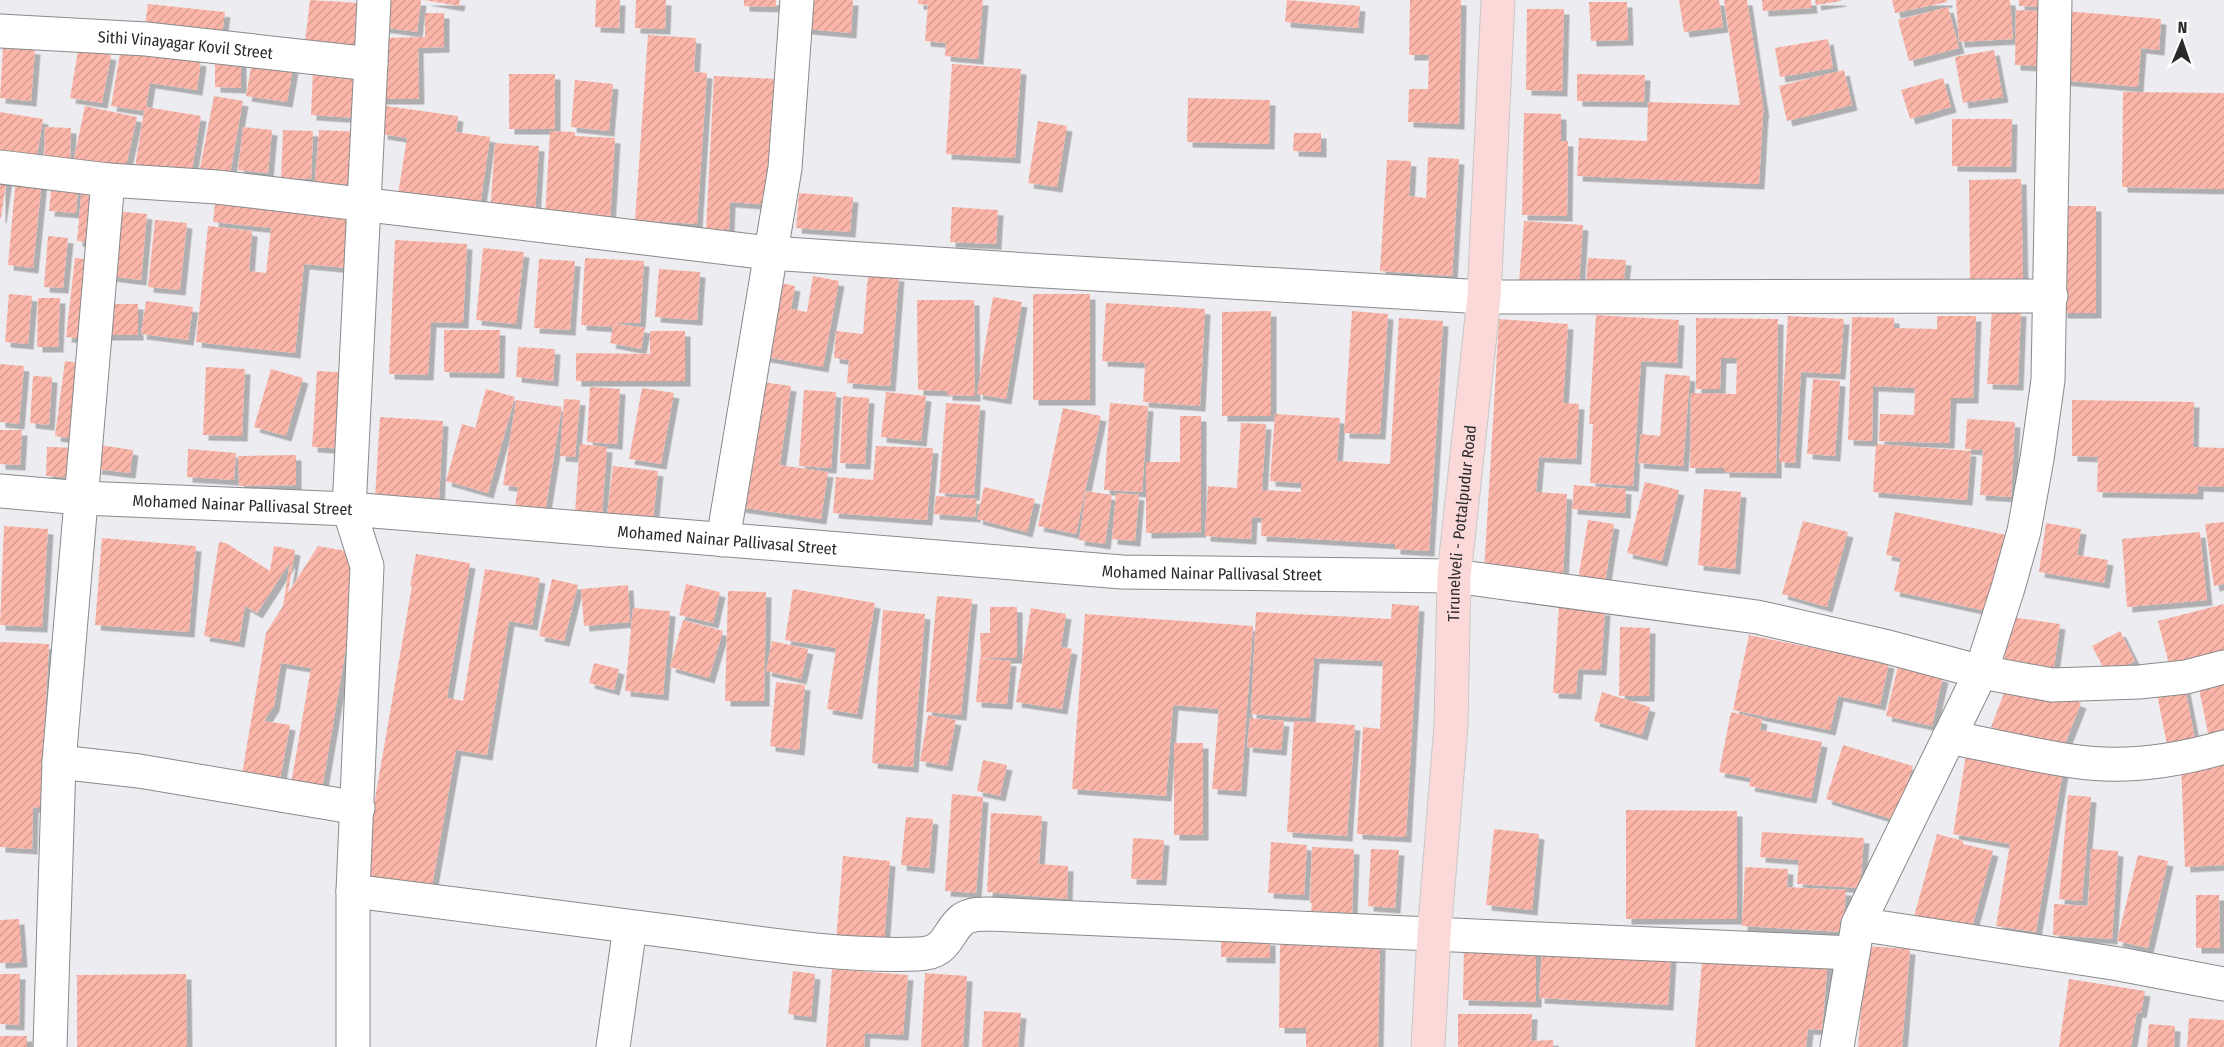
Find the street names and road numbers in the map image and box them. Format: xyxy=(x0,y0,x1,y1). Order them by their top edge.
street label: Sithi Vinayagar Kovil Street xyxy=(97,27,275,63)
street label: Tirunelveli - Pottalpudur Road xyxy=(1444,424,1480,622)
street label: Mohamed Nainar Pallivasal Street xyxy=(132,491,354,519)
street label: Mohamed Nainar Pallivasal Street xyxy=(617,522,838,559)
street label: Mohamed Nainar Pallivasal Street xyxy=(1101,561,1323,584)

